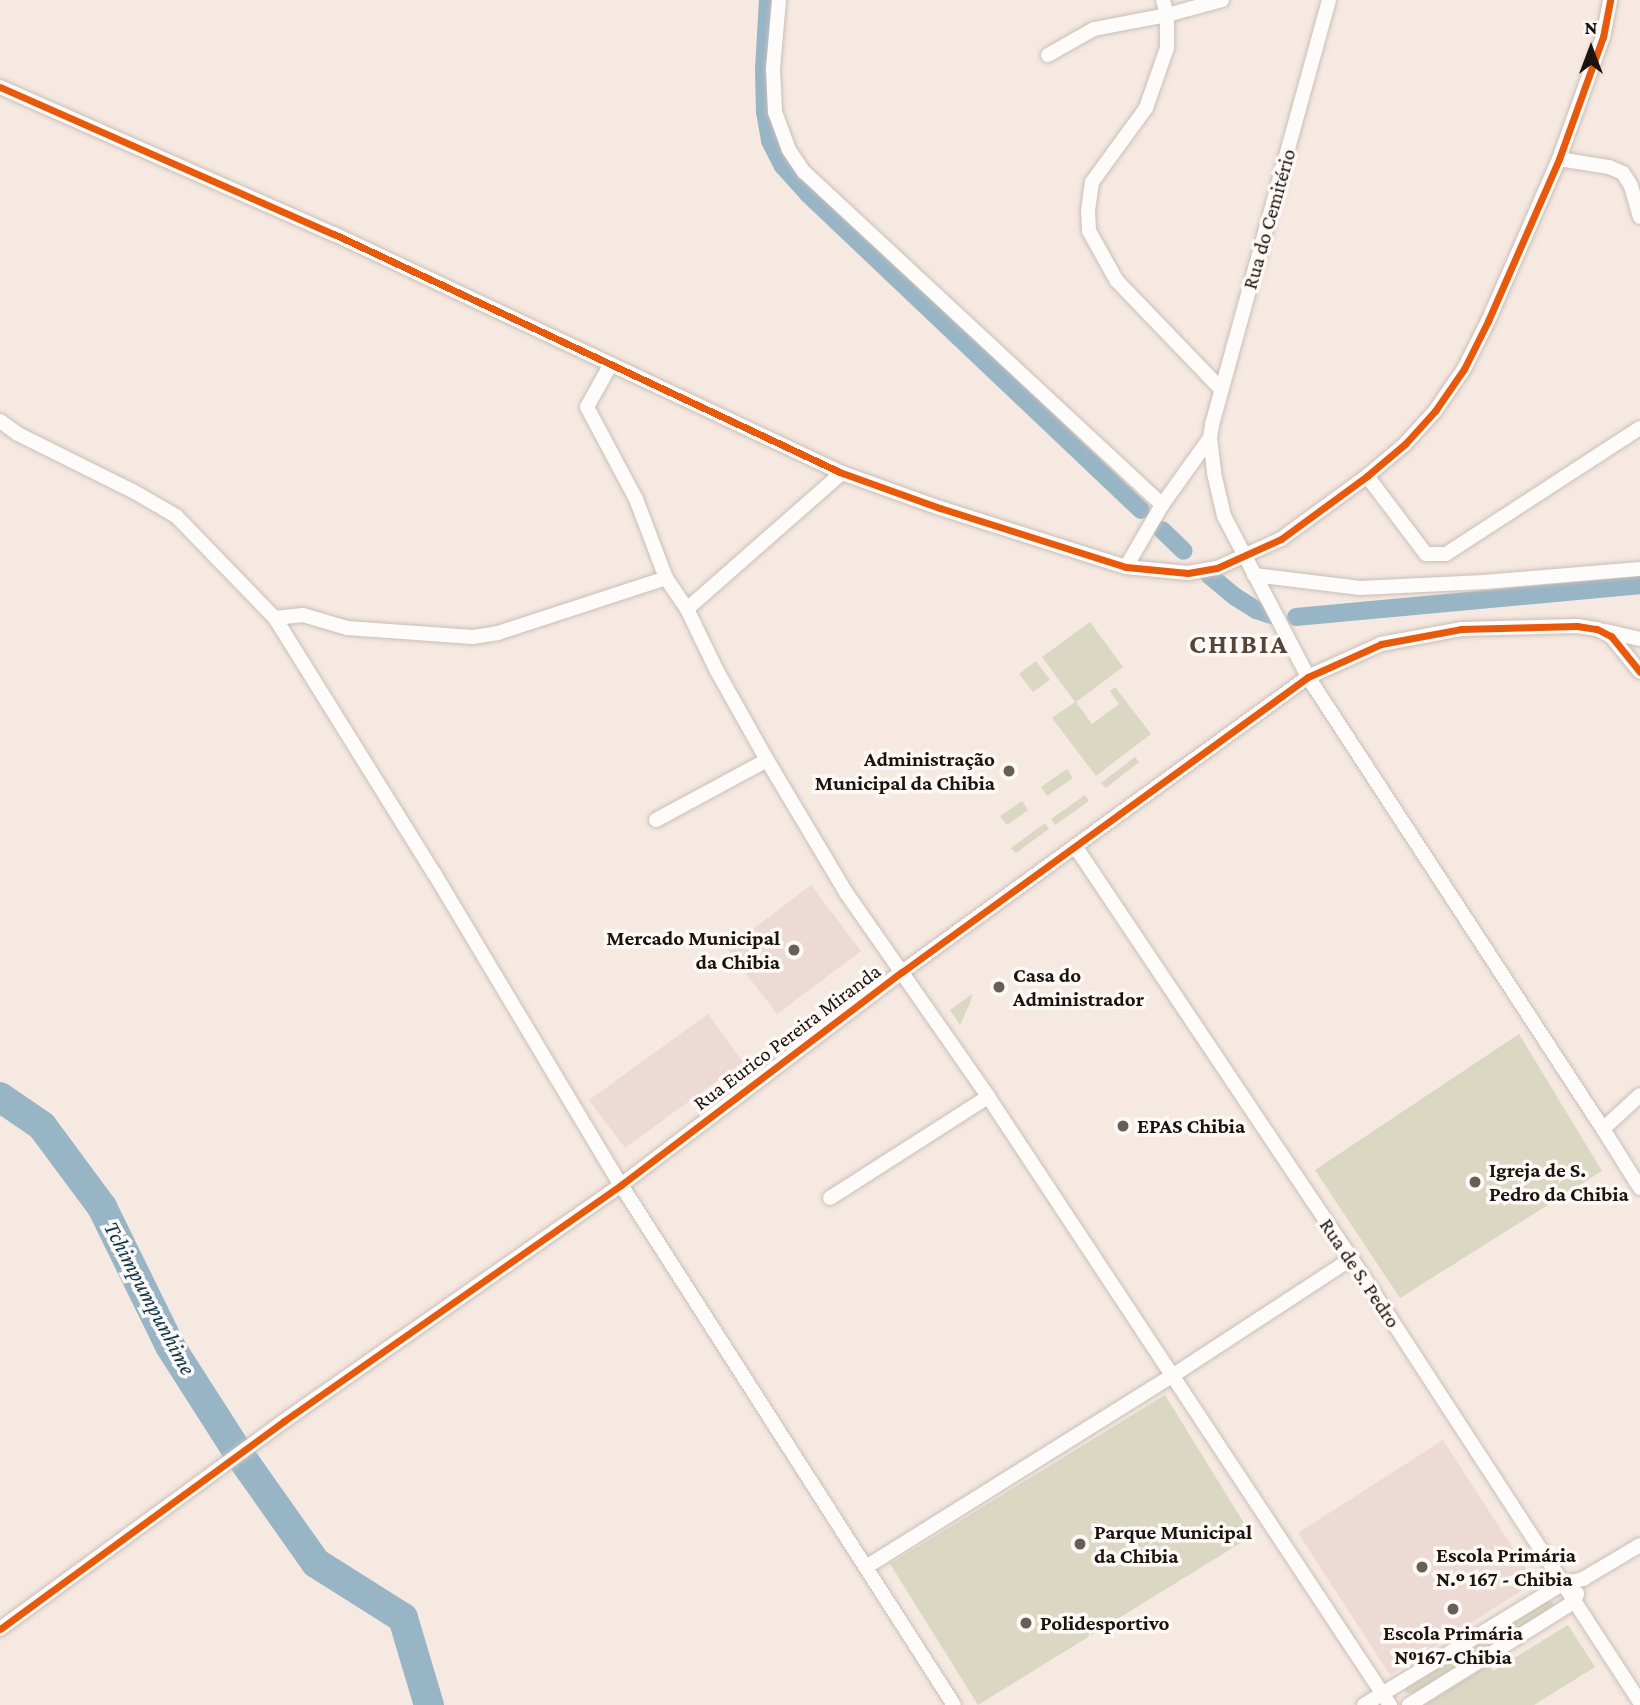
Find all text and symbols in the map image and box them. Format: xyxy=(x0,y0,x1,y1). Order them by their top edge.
north arrow xyxy=(1556,14,1626,84)
text: N xyxy=(1585,17,1597,38)
street label: Rua do Cemitério xyxy=(1237,146,1301,292)
district label: CHIBIA xyxy=(1190,627,1288,661)
place label: Administração Municipal da Chibia xyxy=(815,746,995,796)
marker: Administração Municipal da Chibia xyxy=(1001,763,1017,779)
place label: Mercado Municipal da Chibia xyxy=(606,925,780,975)
marker: Mercado Municipal da Chibia xyxy=(786,942,802,958)
street label: Rua Eurico Pereira Miranda xyxy=(688,958,886,1116)
place label: Casa do Administrador xyxy=(1013,962,1144,1012)
marker: Casa do Administrador xyxy=(991,979,1007,995)
place label: EPAS Chibia xyxy=(1137,1113,1245,1139)
marker: EPAS Chibia xyxy=(1115,1118,1131,1134)
place label: Igreja de S. Pedro da Chibia xyxy=(1489,1157,1629,1207)
marker: Igreja de S. Pedro da Chibia xyxy=(1467,1174,1483,1190)
street label: Rua de S. Pedro xyxy=(1314,1213,1406,1333)
water label: Tchimpumpunhime xyxy=(98,1216,202,1380)
place label: Parque Municipal da Chibia xyxy=(1094,1519,1252,1569)
marker: Parque Municipal da Chibia xyxy=(1072,1536,1088,1552)
place label: Escola Primária N.º 167 - Chibia xyxy=(1436,1542,1576,1592)
marker: Escola Primária N.º 167 - Chibia xyxy=(1414,1559,1430,1575)
marker: Escola Primária N⁰167-Chibia xyxy=(1445,1601,1461,1617)
place label: Polidesportivo xyxy=(1040,1610,1170,1636)
marker: Polidesportivo xyxy=(1018,1615,1034,1631)
place label: Escola Primária N⁰167-Chibia xyxy=(1383,1620,1523,1670)

